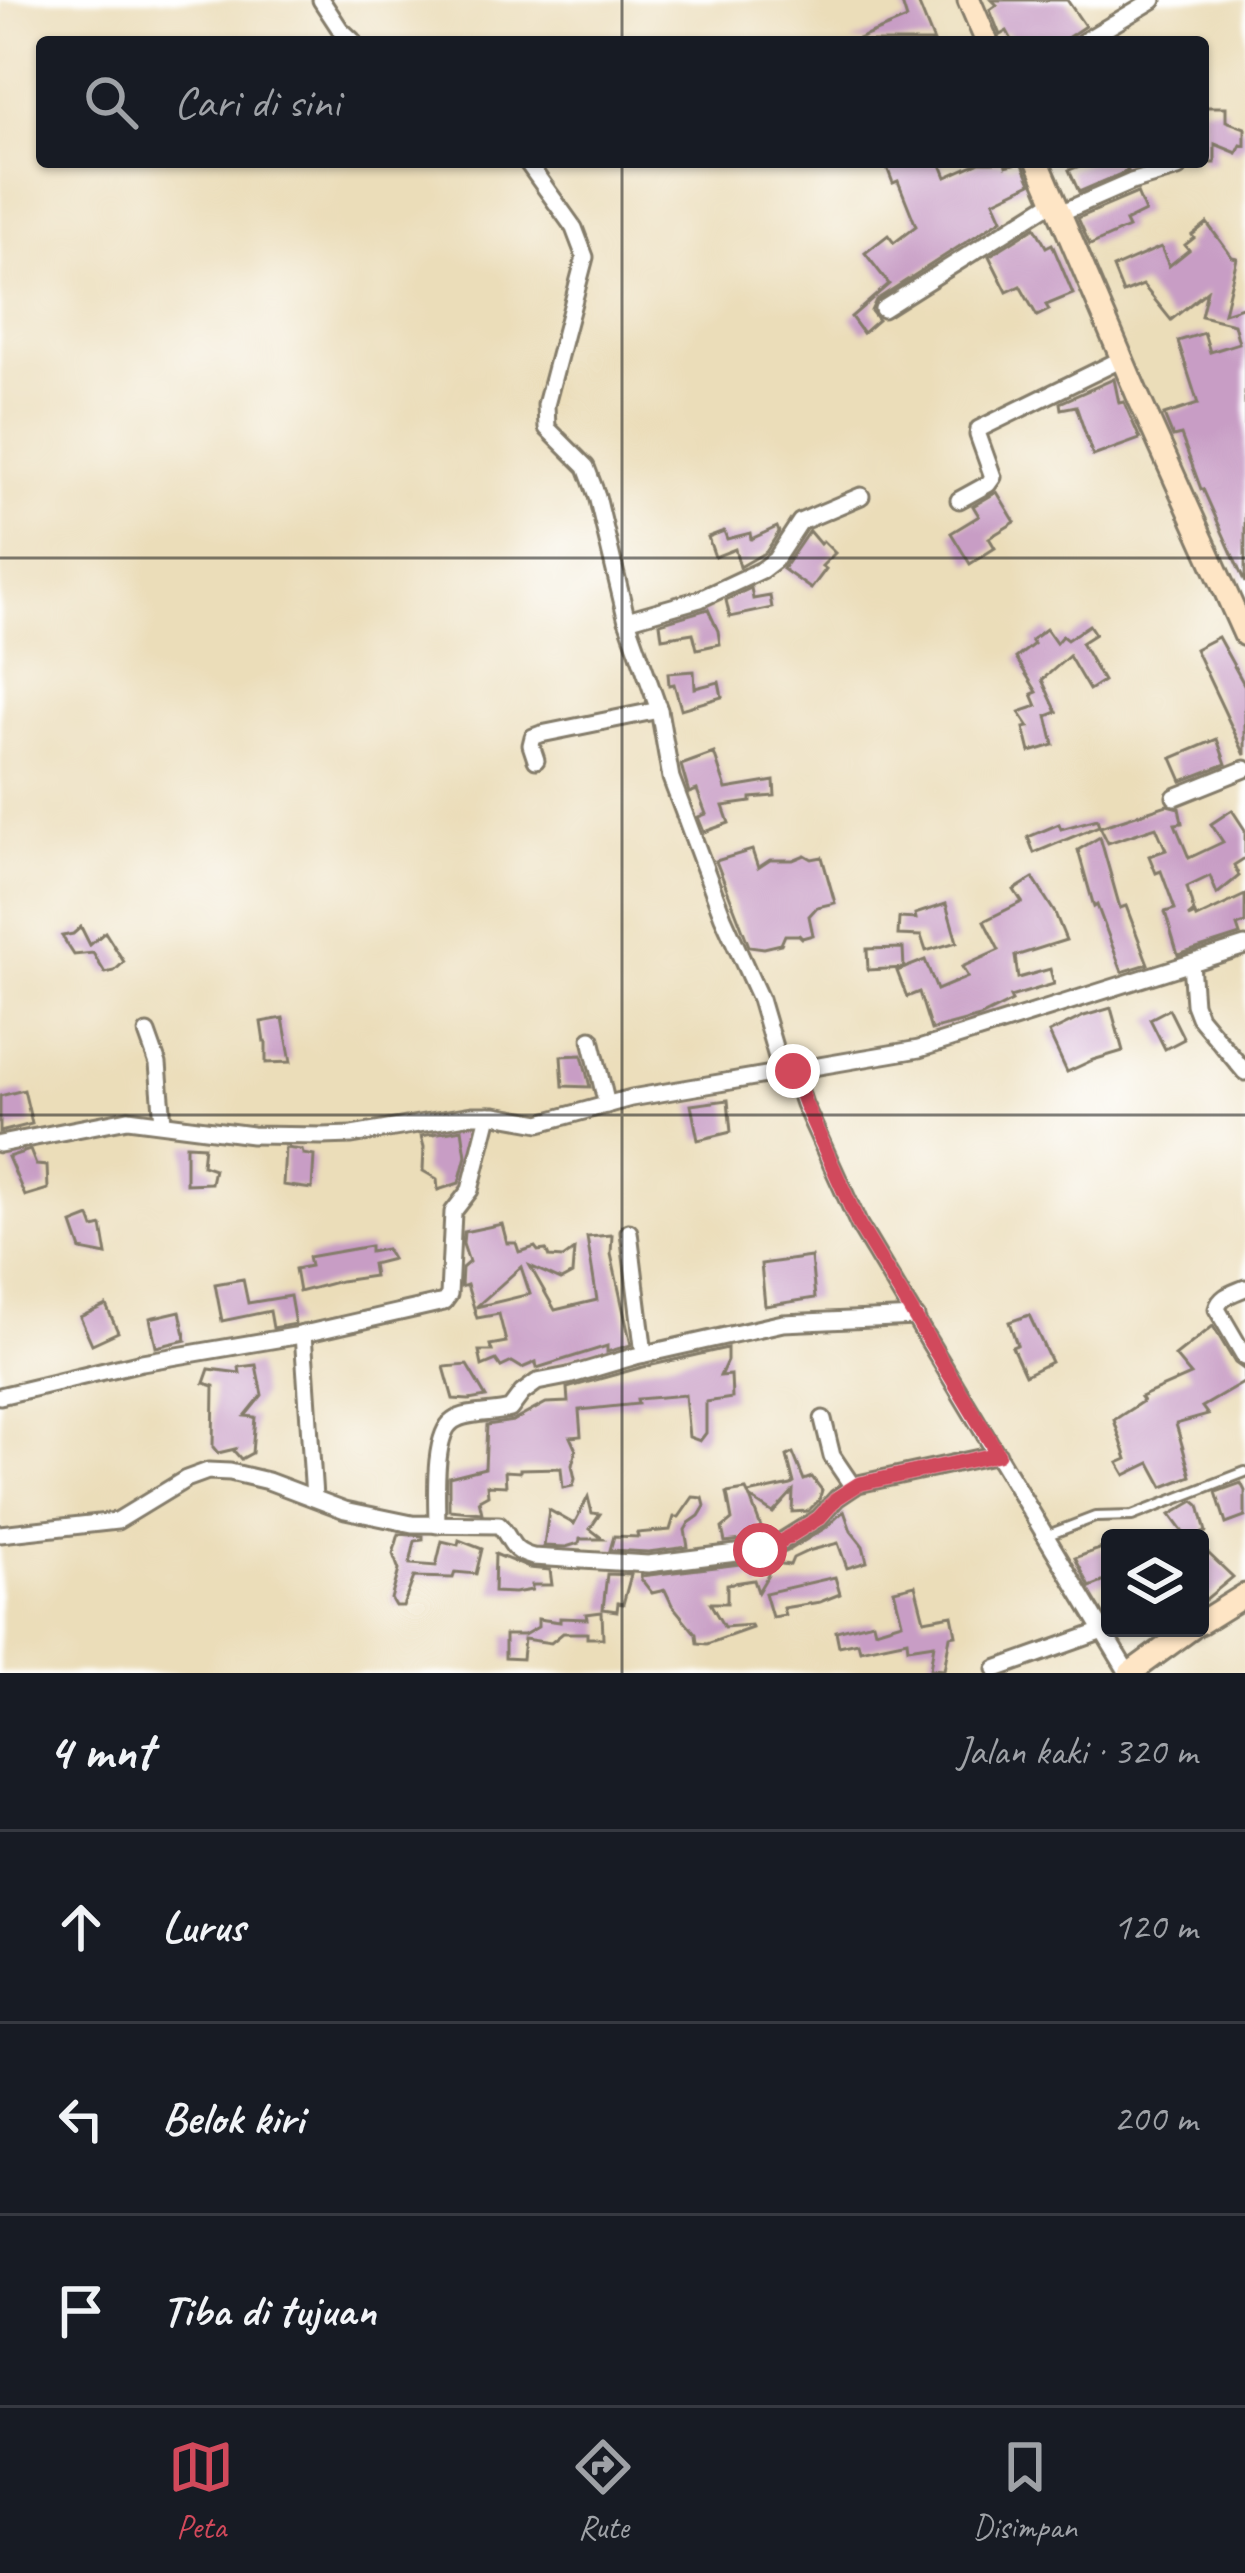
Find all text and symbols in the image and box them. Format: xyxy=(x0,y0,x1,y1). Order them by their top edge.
search box xyxy=(36,36,1209,168)
icon: search xyxy=(78,69,144,135)
text: Cari di sini xyxy=(174,74,340,131)
route end xyxy=(766,1044,820,1098)
route start xyxy=(733,1523,787,1577)
map controls xyxy=(1101,1529,1209,1637)
button: layers xyxy=(1101,1529,1209,1637)
text: 4 mnt xyxy=(48,1719,153,1783)
text: Jalan kaki · 320 m xyxy=(957,1727,1197,1776)
icon: ahead xyxy=(48,1894,114,1960)
text: Lurus xyxy=(162,1898,245,1955)
text: 120 m xyxy=(1113,1902,1197,1951)
icon: left xyxy=(48,2086,114,2152)
text: Belok kiri xyxy=(162,2090,304,2147)
text: 200 m xyxy=(1113,2094,1197,2143)
icon: arrive xyxy=(48,2278,114,2344)
text: Tiba di tujuan xyxy=(162,2282,376,2339)
tab: Peta xyxy=(168,2434,234,2548)
tab: Rute xyxy=(570,2434,636,2548)
tab: Disimpan xyxy=(973,2434,1077,2548)

